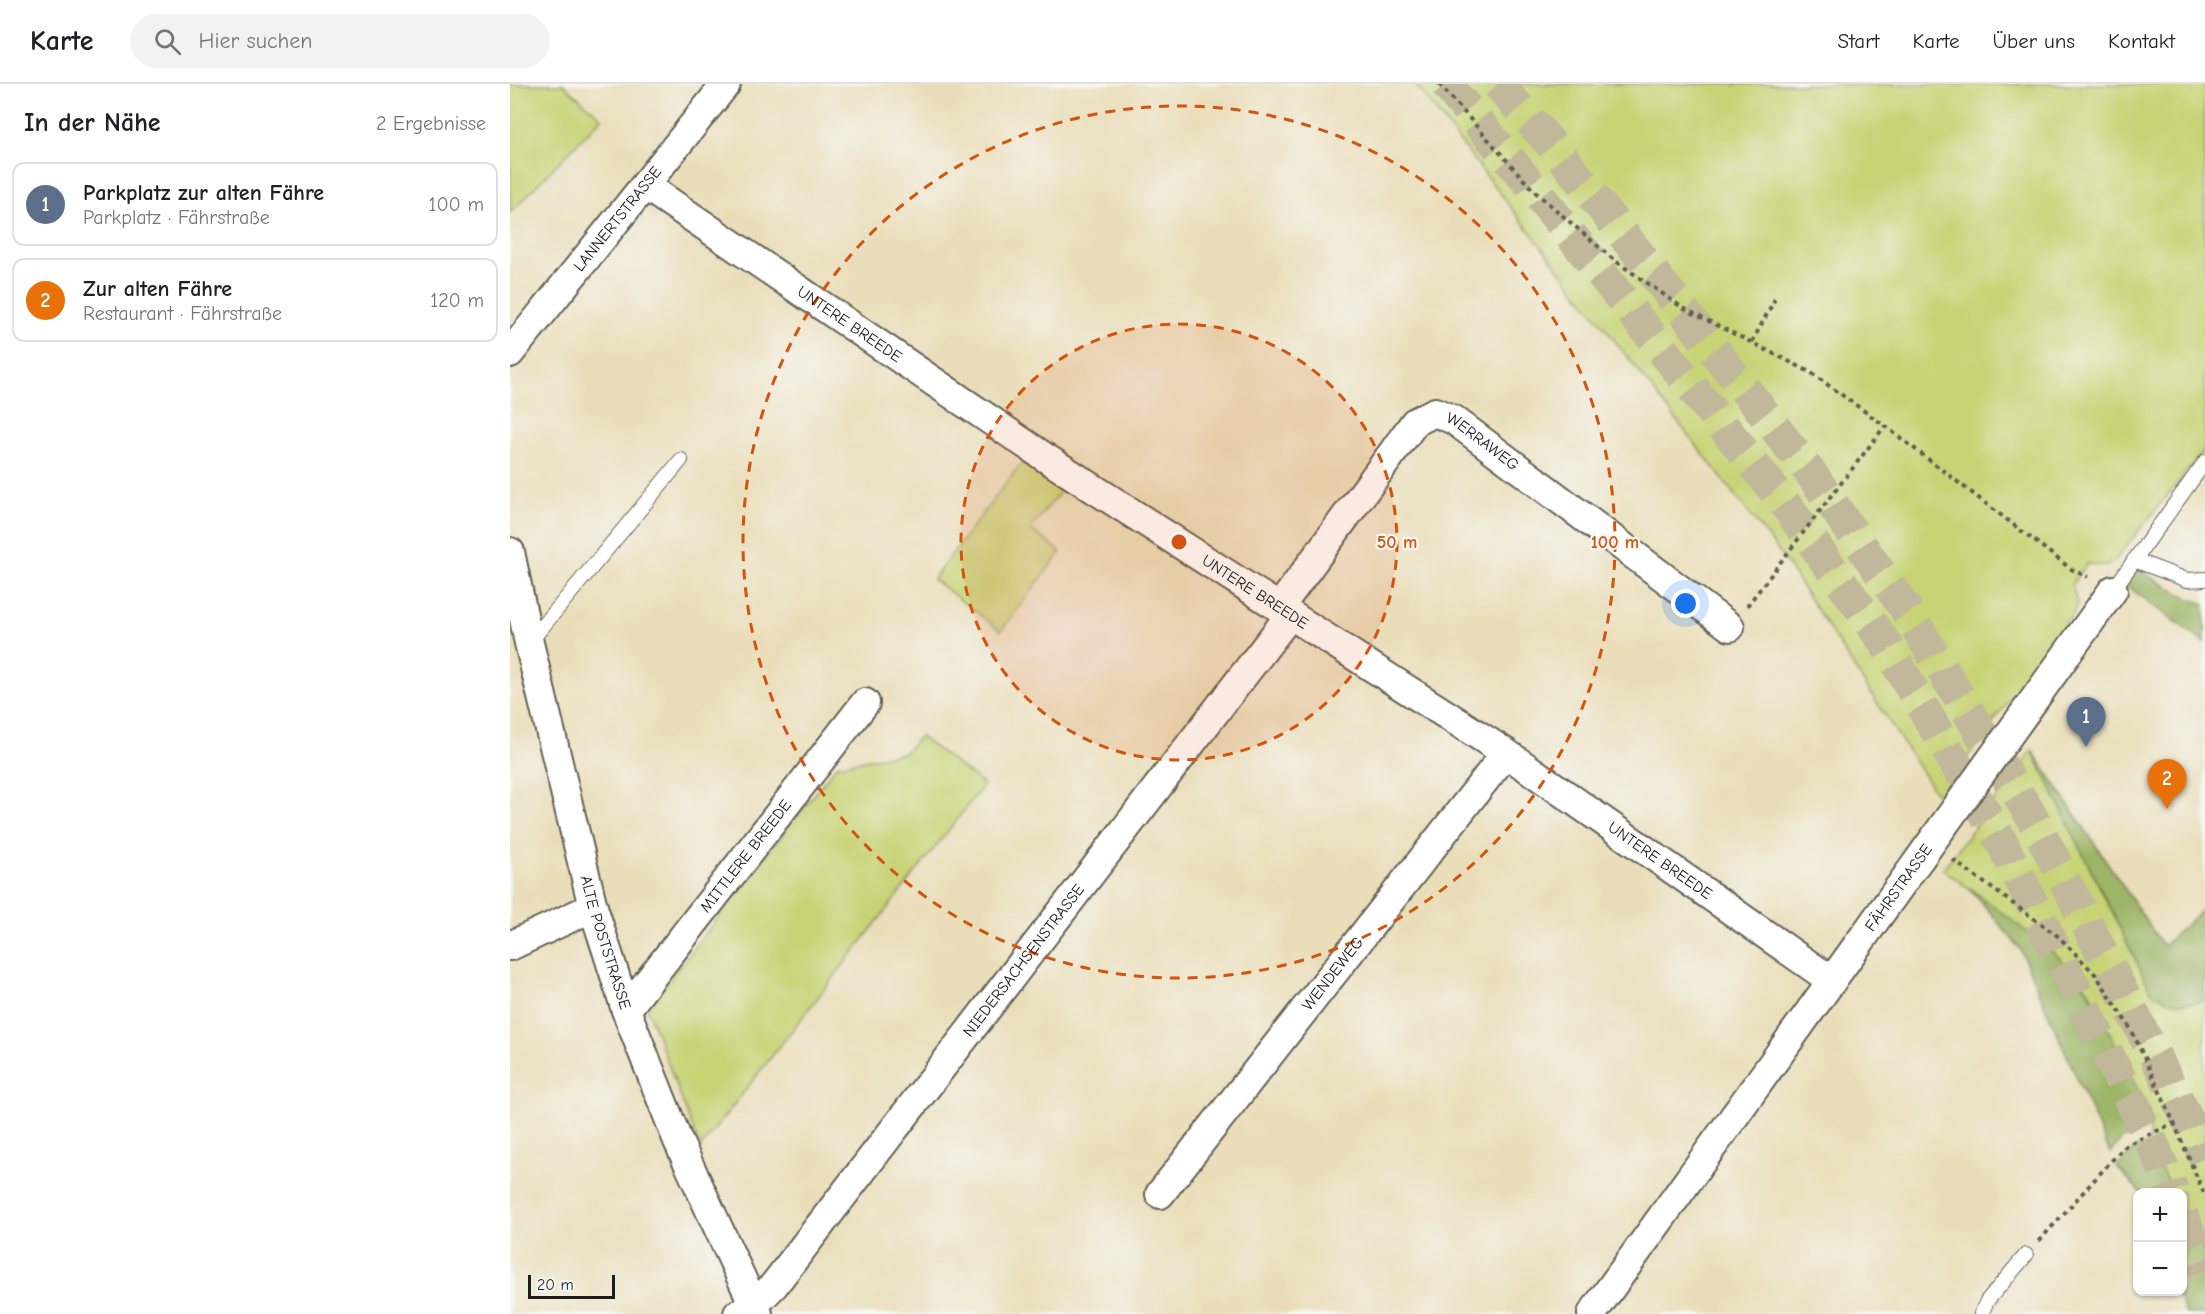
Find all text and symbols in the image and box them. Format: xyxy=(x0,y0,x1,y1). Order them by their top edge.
search box xyxy=(130,14,550,68)
text: Karte xyxy=(30,25,94,57)
icon: search xyxy=(151,25,184,58)
text: Hier suchen xyxy=(199,28,313,54)
text: Start xyxy=(1837,29,1880,53)
text: Karte xyxy=(1913,29,1959,53)
text: Über uns xyxy=(1992,29,2075,53)
text: Kontakt xyxy=(2108,29,2175,53)
text: In der Nähe xyxy=(24,108,161,138)
text: 2 Ergebnisse xyxy=(376,112,486,135)
street label: LANNERTSTRASSE xyxy=(570,163,665,275)
text: Parkplatz zur alten Fähre xyxy=(83,180,324,206)
text: 1 xyxy=(42,193,49,216)
text: 100 m xyxy=(429,193,484,216)
text: Parkplatz · Fährstraße xyxy=(83,206,270,229)
text: Zur alten Fähre xyxy=(83,276,232,302)
street label: UNTERE BREEDE xyxy=(794,282,905,366)
text: 2 xyxy=(41,289,50,312)
text: 120 m xyxy=(430,289,484,312)
text: Restaurant · Fährstraße xyxy=(83,302,282,325)
street label: WERRAWEG xyxy=(1444,409,1522,474)
centre of rings xyxy=(1169,532,1189,552)
text: 50 m xyxy=(1377,532,1417,553)
text: 100 m xyxy=(1591,532,1639,553)
street label: UNTERE BREEDE xyxy=(1199,551,1312,633)
your location xyxy=(1671,589,1700,618)
pin: 1 xyxy=(2066,698,2106,747)
pin: 2 xyxy=(2148,760,2186,809)
street label: MITTLERE BREEDE xyxy=(696,796,795,916)
street label: UNTERE BREEDE xyxy=(1604,818,1716,903)
street label: FÄHRSTRASSE xyxy=(1861,841,1936,935)
street label: ALTE POSTSTRASSE xyxy=(577,874,634,1012)
street label: NIEDERSACHSENSTRASSE xyxy=(959,881,1088,1041)
street label: WENDEWEG xyxy=(1298,933,1367,1014)
map controls xyxy=(2133,1188,2187,1296)
button: + xyxy=(2133,1188,2187,1242)
button: − xyxy=(2133,1242,2187,1296)
scale bar xyxy=(528,1272,615,1300)
text: 20 m xyxy=(537,1276,574,1294)

